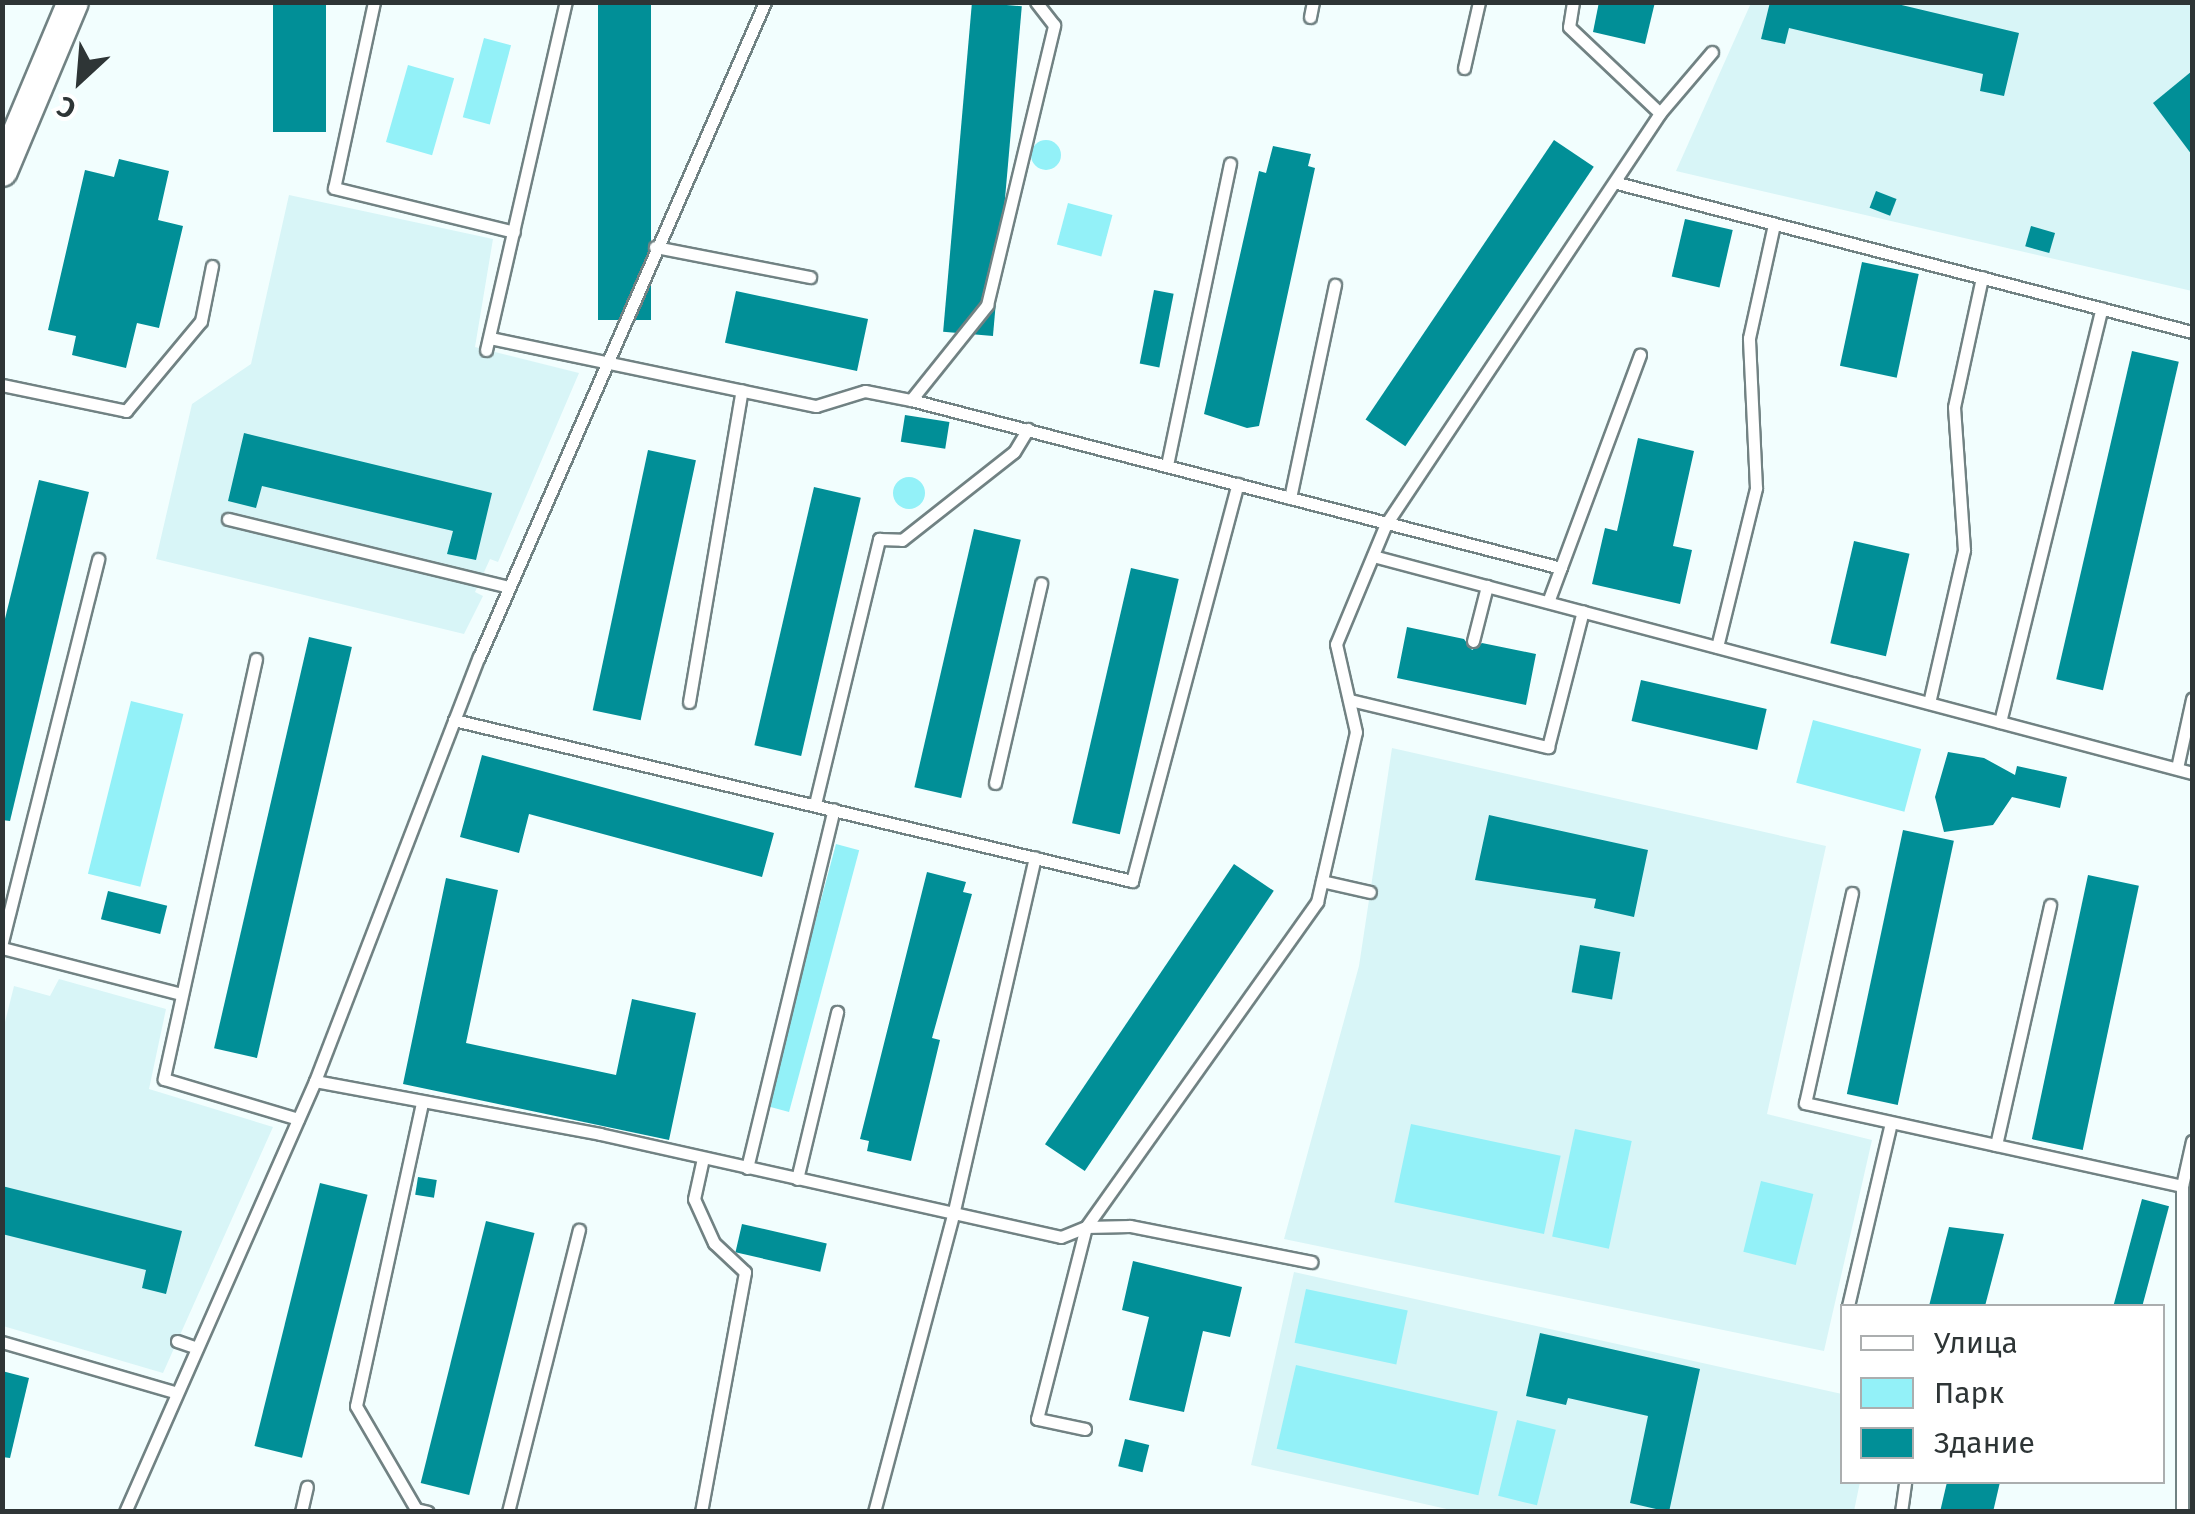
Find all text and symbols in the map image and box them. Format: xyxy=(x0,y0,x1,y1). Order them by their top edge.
north arrow xyxy=(30,30,130,130)
text: С xyxy=(52,89,81,126)
legend xyxy=(1840,1304,2165,1484)
text: Улица xyxy=(1934,1325,2018,1361)
text: Парк xyxy=(1934,1375,2004,1411)
text: Здание xyxy=(1934,1425,2035,1461)

